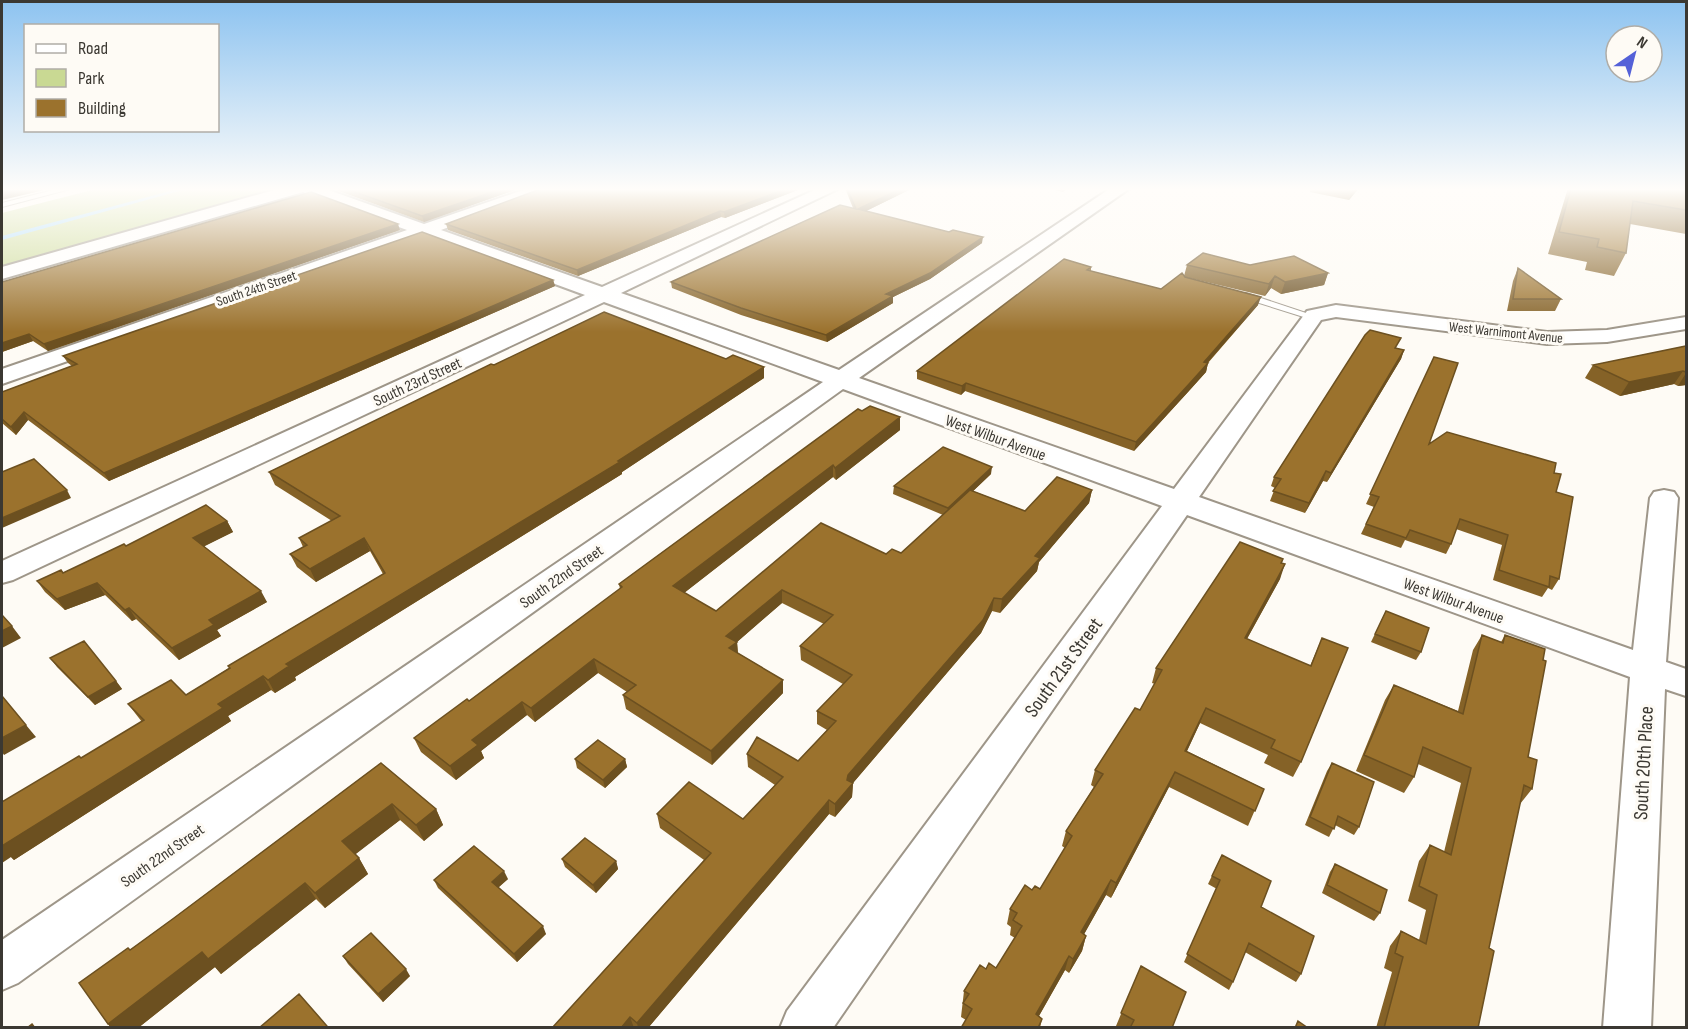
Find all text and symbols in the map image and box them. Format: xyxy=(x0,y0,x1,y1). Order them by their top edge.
legend xyxy=(24,24,219,132)
north arrow xyxy=(1604,24,1664,84)
text: N xyxy=(1633,33,1651,53)
text: Road xyxy=(78,38,108,59)
text: Park xyxy=(78,68,104,89)
text: Building xyxy=(78,98,126,119)
street label: South 24th Street xyxy=(214,267,299,310)
street label: West Warnimont Avenue xyxy=(1448,318,1564,347)
street label: South 23rd Street xyxy=(371,354,465,411)
street label: West Wilbur Avenue xyxy=(943,411,1048,465)
street label: South 22nd Street xyxy=(516,541,607,613)
street label: West Wilbur Avenue xyxy=(1401,574,1506,628)
street label: South 21st Street xyxy=(1020,613,1108,722)
street label: South 20th Place xyxy=(1629,706,1659,821)
street label: South 22nd Street xyxy=(117,820,208,892)

